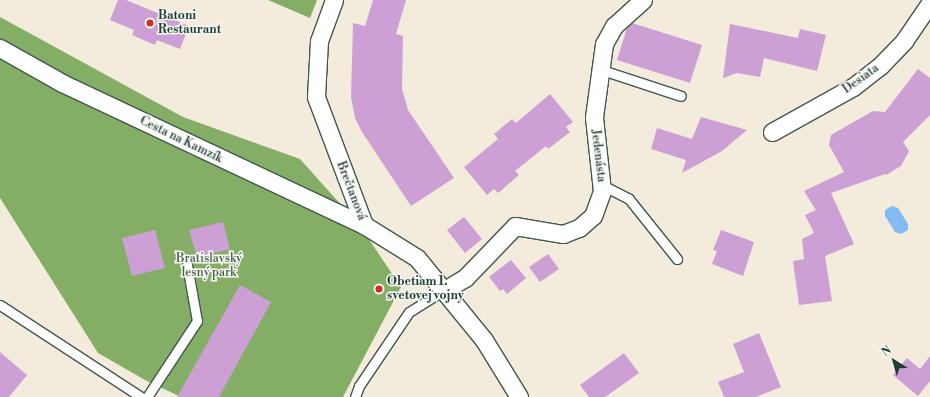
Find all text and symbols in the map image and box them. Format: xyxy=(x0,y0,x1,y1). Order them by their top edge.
place label: Batoni Restaurant xyxy=(158,9,221,37)
marker: Batoni Restaurant xyxy=(145,18,155,28)
street label: Desiata xyxy=(840,61,882,97)
street label: Cesta na Kamzík xyxy=(137,114,225,166)
street label: Jedenásta xyxy=(588,129,608,183)
street label: Brečtanová xyxy=(333,160,369,222)
park label: Bratislavský lesný park xyxy=(176,252,242,280)
place label: Obetiam 1. svetovej vojny xyxy=(387,275,464,303)
marker: Obetiam 1. svetovej vojny xyxy=(374,284,384,294)
north arrow xyxy=(874,341,914,381)
text: N xyxy=(879,343,894,360)

